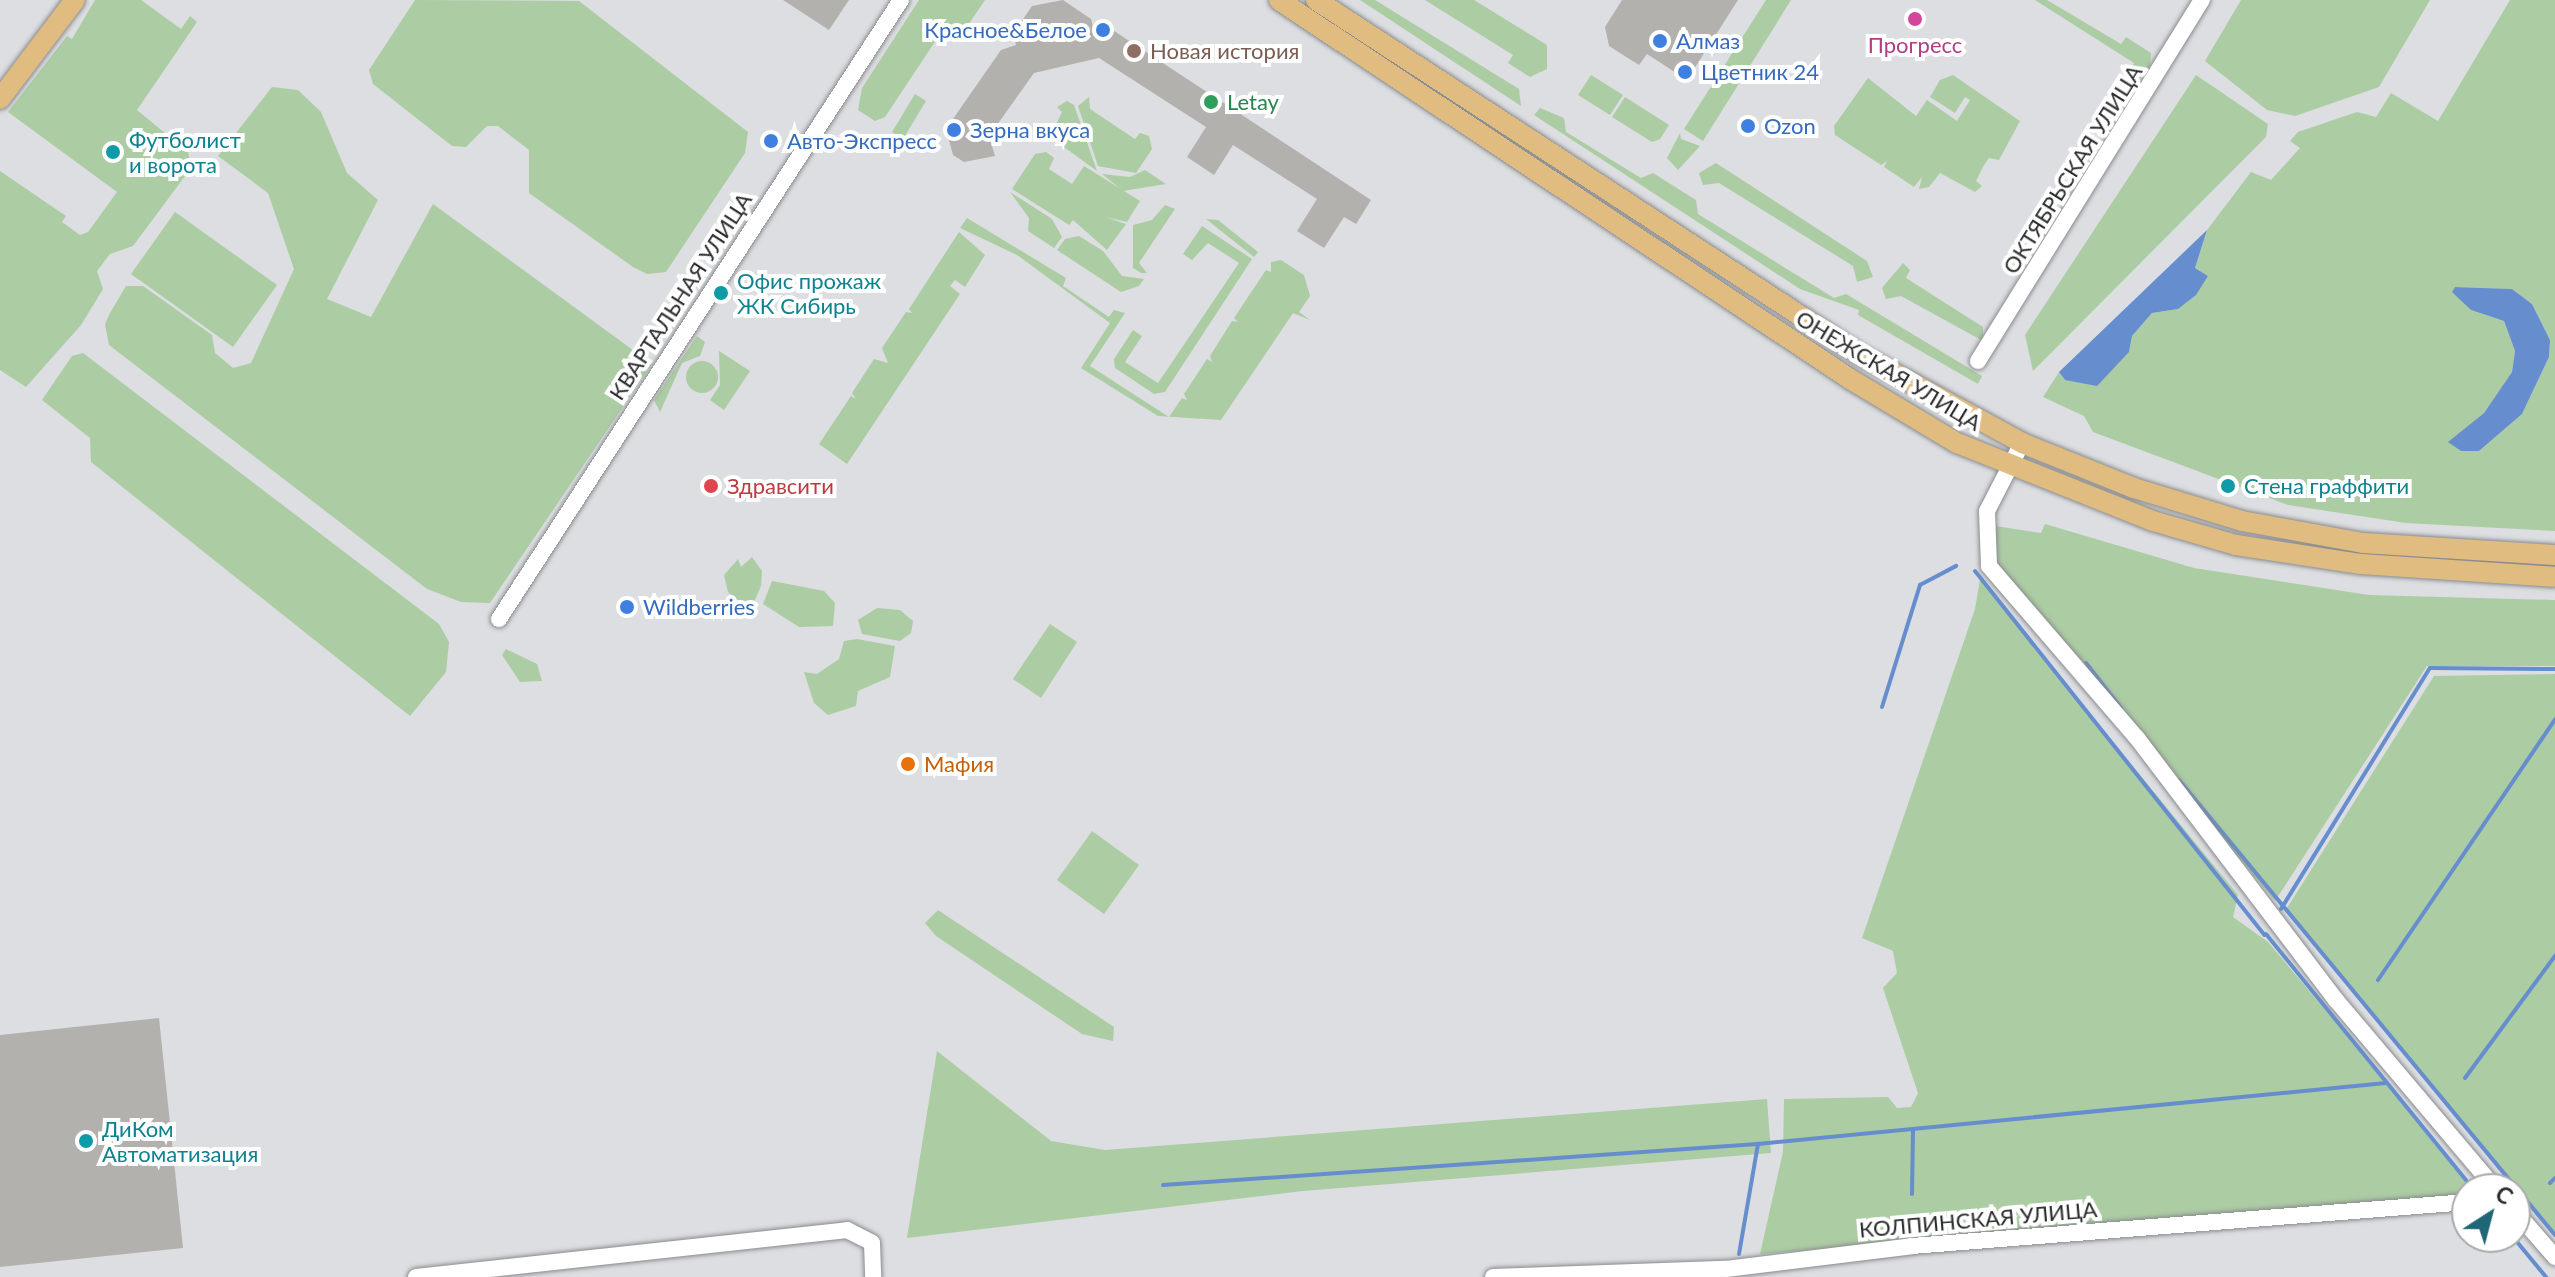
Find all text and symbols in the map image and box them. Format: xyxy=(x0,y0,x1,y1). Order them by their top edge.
marker: Прогресс xyxy=(1906,10,1924,28)
place label: Красное&Белое xyxy=(924,17,1087,43)
marker: Красное&Белое xyxy=(1094,21,1112,39)
place label: Алмаз xyxy=(1676,28,1740,54)
marker: Алмаз xyxy=(1651,32,1669,50)
place label: Прогресс xyxy=(1868,32,1962,58)
place label: Новая история xyxy=(1150,38,1299,64)
marker: Новая история xyxy=(1125,42,1143,60)
place label: Цветник 24 xyxy=(1701,59,1819,85)
street label: ОКТЯБРЬСКАЯ УЛИЦА xyxy=(1997,60,2147,278)
marker: Цветник 24 xyxy=(1676,63,1694,81)
place label: Letay xyxy=(1227,89,1279,115)
marker: Letay xyxy=(1202,93,1220,111)
place label: Ozon xyxy=(1764,113,1816,139)
place label: Зерна вкуса xyxy=(970,117,1090,143)
marker: Ozon xyxy=(1739,117,1757,135)
marker: Зерна вкуса xyxy=(945,121,963,139)
place label: Футболист и ворота xyxy=(129,126,241,178)
place label: Авто-Экспресс xyxy=(787,128,937,154)
marker: Авто-Экспресс xyxy=(762,132,780,150)
marker: Футболист и ворота xyxy=(104,143,122,161)
street label: КВАРТАЛЬНАЯ УЛИЦА xyxy=(603,187,757,405)
place label: Офис прожаж ЖК Сибирь xyxy=(737,267,881,318)
marker: Офис прожаж ЖК Сибирь xyxy=(712,284,730,302)
street label: ОНЕЖСКАЯ УЛИЦА xyxy=(1792,304,1986,436)
place label: Здравсити xyxy=(727,473,834,499)
place label: Стена граффити xyxy=(2244,473,2409,499)
marker: Здравсити xyxy=(702,477,720,495)
marker: Стена граффити xyxy=(2219,477,2237,495)
place label: Wildberries xyxy=(643,594,755,620)
marker: Wildberries xyxy=(618,598,636,616)
place label: Мафия xyxy=(924,751,994,777)
marker: Мафия xyxy=(899,755,917,773)
place label: ДиКом Автоматизация xyxy=(102,1115,258,1166)
marker: ДиКом Автоматизация xyxy=(77,1132,95,1150)
north arrow xyxy=(2451,1173,2531,1253)
text: С xyxy=(2490,1180,2518,1210)
street label: КОЛПИНСКАЯ УЛИЦА xyxy=(1858,1195,2098,1243)

